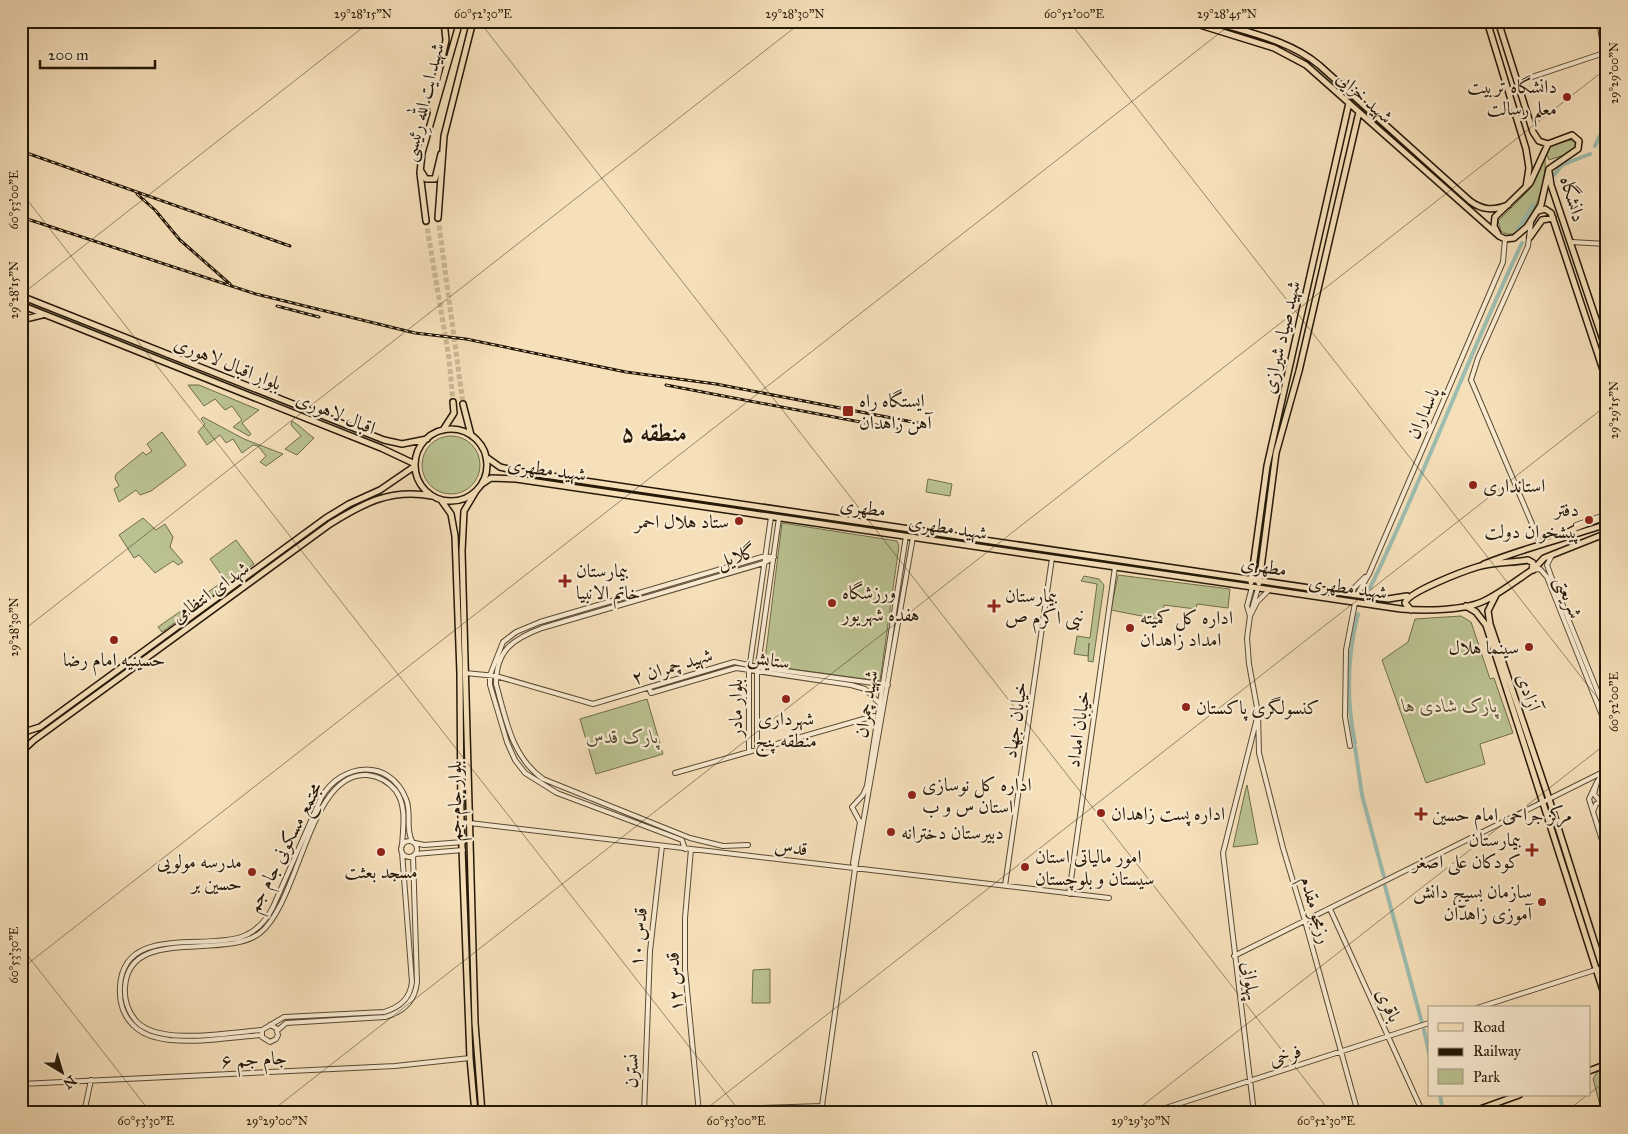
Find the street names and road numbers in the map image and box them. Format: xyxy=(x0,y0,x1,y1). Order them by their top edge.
street label: شهید ایت الله رِئیسی xyxy=(394,40,454,165)
street label: شهید خزایی xyxy=(1331,66,1398,130)
street label: دانشگاه xyxy=(1555,173,1592,225)
street label: شهید صیاد شیرازی xyxy=(1257,278,1306,396)
street label: بلوار اقبال لاهوری xyxy=(170,331,285,396)
street label: پاسداران xyxy=(1401,382,1447,443)
street label: اقبال لاهوری xyxy=(293,387,379,440)
street label: شهید مطهری xyxy=(506,452,588,487)
street label: مطهری xyxy=(838,492,888,523)
street label: شهید مطهری xyxy=(907,509,989,546)
street label: گلایل xyxy=(714,539,759,575)
street label: مطهری xyxy=(1239,551,1289,582)
street label: شهدای انتظامی xyxy=(167,556,254,629)
street label: شهید مطهری xyxy=(1307,570,1389,605)
street label: شریعتی xyxy=(1548,572,1588,622)
street label: شهید چمران ۲ xyxy=(629,643,716,690)
street label: ستایش xyxy=(746,644,792,676)
street label: شهید چمران xyxy=(849,668,884,740)
street label: آزادی xyxy=(1512,670,1547,716)
street label: بلوار مادر xyxy=(724,679,747,739)
street label: خیابان جهاد xyxy=(998,680,1032,760)
street label: خیابان امداد xyxy=(1061,689,1095,769)
street label: بلوار جام جم xyxy=(443,760,473,842)
street label: مجتمع مسکونی جام جم xyxy=(241,778,333,919)
street label: قدس xyxy=(773,834,809,860)
street label: رزمجو مقدم xyxy=(1291,873,1337,948)
street label: قدس ۱۰ xyxy=(624,906,652,968)
street label: قدس ۱۲ xyxy=(660,951,688,1013)
street label: پهلوانی xyxy=(1236,960,1265,1002)
street label: باقری xyxy=(1370,984,1407,1026)
street label: فرخی xyxy=(1266,1039,1304,1072)
street label: جام جم ۶ xyxy=(220,1046,288,1079)
street label: نسترن xyxy=(619,1053,643,1089)

